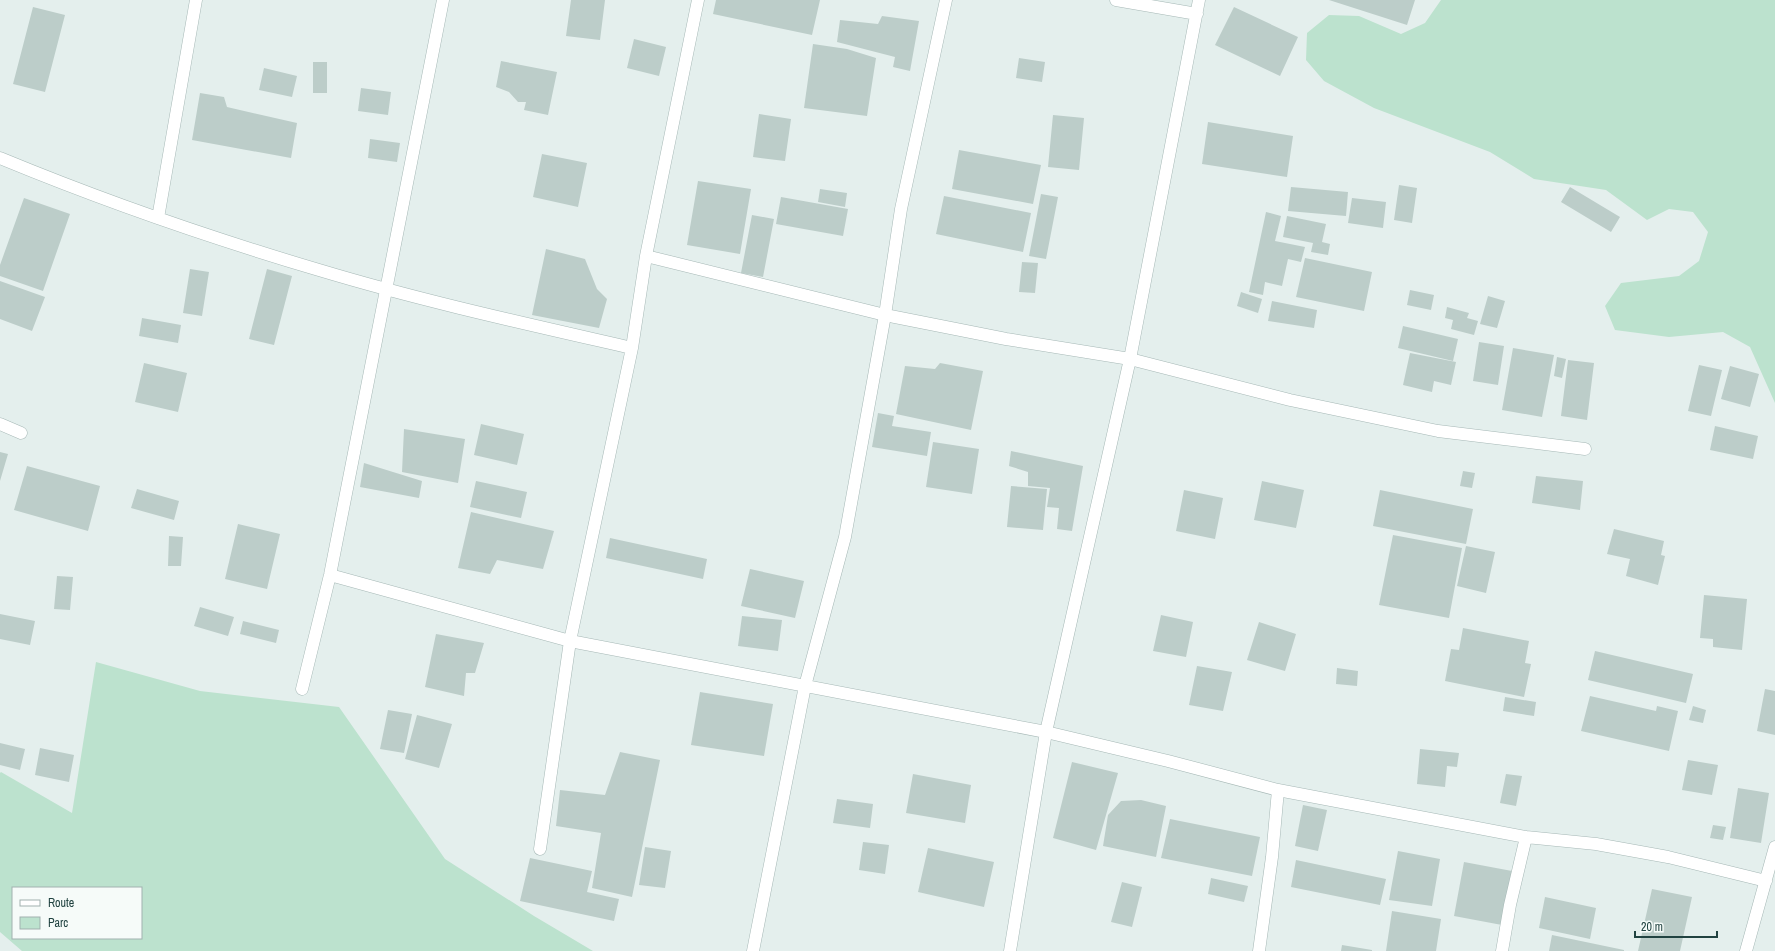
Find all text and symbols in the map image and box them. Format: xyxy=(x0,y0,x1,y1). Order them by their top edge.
legend xyxy=(12,887,142,939)
text: Route xyxy=(48,895,74,911)
scale bar xyxy=(1635,913,1717,939)
text: Parc xyxy=(48,915,68,931)
text: 20 m xyxy=(1641,919,1663,935)

